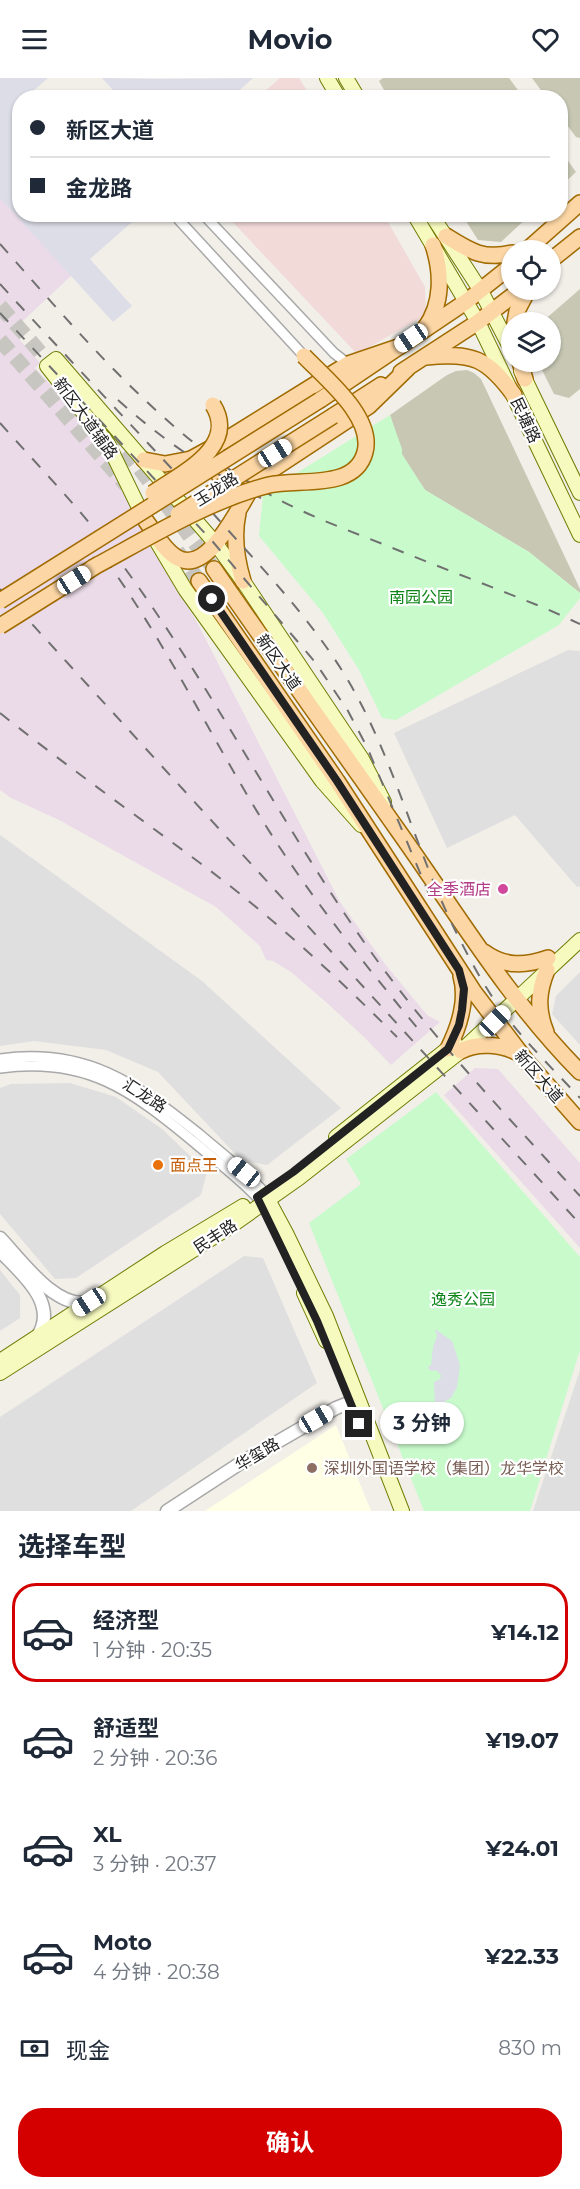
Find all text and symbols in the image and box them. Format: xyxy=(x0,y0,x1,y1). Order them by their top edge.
icon: menu xyxy=(18,23,51,56)
text: Movio xyxy=(247,23,333,56)
icon: heart xyxy=(529,23,562,56)
text: 新区大道 xyxy=(66,117,154,144)
text: 金龙路 xyxy=(66,175,132,202)
map controls xyxy=(501,240,561,372)
button: locate xyxy=(501,240,561,300)
button: layers xyxy=(501,312,561,372)
car xyxy=(391,320,431,356)
street label: 新区大道辅路 xyxy=(50,374,121,463)
street label: 民塘路 xyxy=(507,394,544,446)
car xyxy=(255,436,295,470)
street label: 玉龙路 xyxy=(191,469,242,510)
car xyxy=(54,563,94,597)
route start xyxy=(198,585,225,612)
park label: 南园公园 xyxy=(389,588,453,607)
street label: 新区大道 xyxy=(252,631,305,694)
place label: 全季酒店 xyxy=(427,880,491,899)
marker: 全季酒店 xyxy=(496,882,510,896)
car xyxy=(476,1002,514,1040)
street label: 新区大道 xyxy=(510,1046,567,1107)
street label: 汇龙路 xyxy=(119,1074,170,1116)
car xyxy=(224,1154,264,1190)
place label: 面点王 xyxy=(170,1156,218,1175)
marker: 面点王 xyxy=(151,1158,165,1172)
street label: 民丰路 xyxy=(190,1215,241,1257)
car xyxy=(69,1285,109,1319)
park label: 逸秀公园 xyxy=(431,1290,495,1309)
car xyxy=(296,1402,336,1436)
callout: 3 分钟 xyxy=(380,1403,464,1445)
route end xyxy=(345,1410,372,1437)
text: 3 分钟 xyxy=(393,1411,451,1435)
street label: 华玺路 xyxy=(232,1434,283,1475)
place label: 深圳外国语学校（集团）龙华学校 xyxy=(324,1459,564,1478)
marker: 深圳外国语学校（集团）龙华学校 xyxy=(305,1461,319,1475)
text: 选择车型 xyxy=(18,1530,126,1563)
icon: car xyxy=(21,1606,75,1660)
text: 经济型 xyxy=(93,1607,159,1634)
text: ¥14.12 xyxy=(491,1619,559,1646)
text: 1 分钟 · 20:35 xyxy=(93,1638,212,1662)
icon: car xyxy=(21,1714,75,1768)
text: 舒适型 xyxy=(93,1715,159,1742)
text: ¥19.07 xyxy=(486,1727,559,1754)
text: 2 分钟 · 20:36 xyxy=(93,1746,217,1770)
text: XL xyxy=(93,1821,122,1848)
icon: car xyxy=(21,1822,75,1876)
text: ¥24.01 xyxy=(486,1835,559,1862)
text: 3 分钟 · 20:37 xyxy=(93,1852,217,1876)
text: Moto xyxy=(93,1929,152,1956)
icon: car xyxy=(21,1930,75,1984)
text: ¥22.33 xyxy=(485,1943,559,1970)
text: 4 分钟 · 20:38 xyxy=(93,1960,220,1984)
icon: cash xyxy=(18,2032,51,2065)
text: 830 m xyxy=(498,2036,562,2060)
text: 现金 xyxy=(66,2037,110,2064)
button: 确认 xyxy=(18,2108,562,2177)

